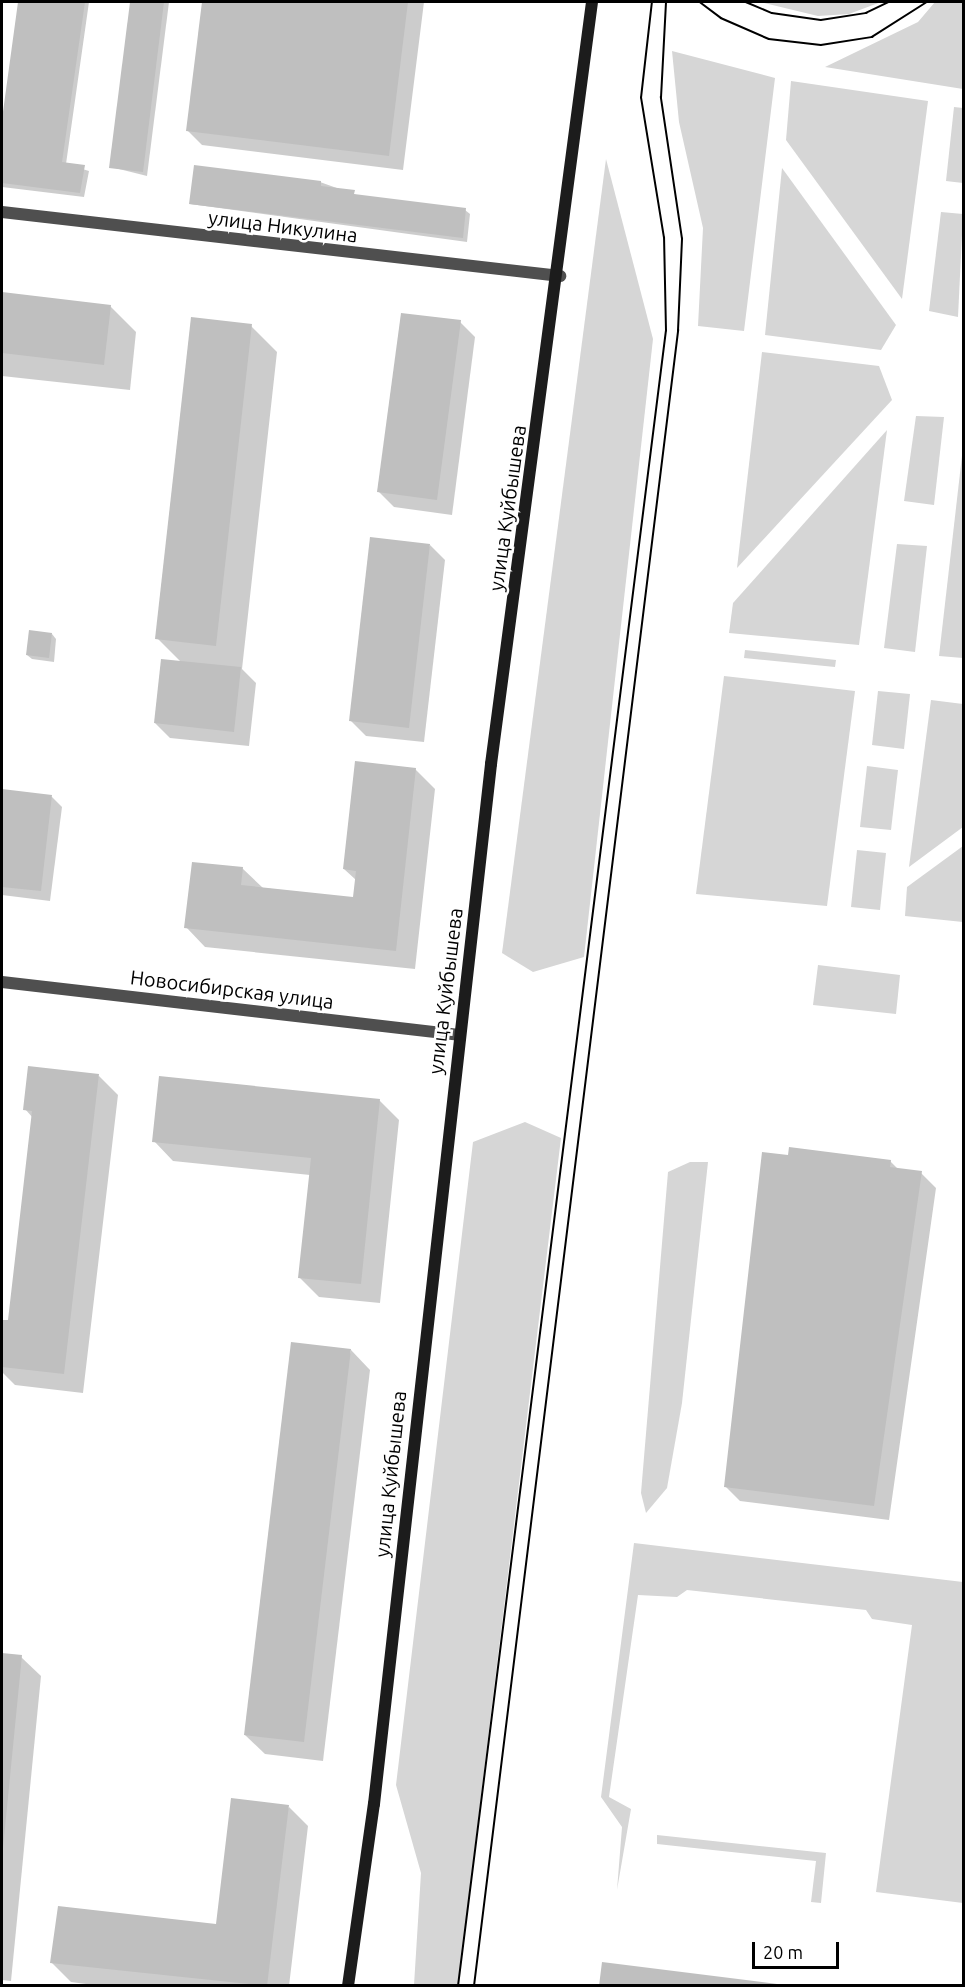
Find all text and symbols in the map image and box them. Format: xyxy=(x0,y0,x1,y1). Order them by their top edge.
street label: улица Никулина xyxy=(207,205,359,247)
street label: улица Куйбышева xyxy=(483,423,531,593)
street label: улица Куйбышева xyxy=(423,906,467,1076)
street label: Новосибирская улица xyxy=(129,965,335,1013)
street label: улица Куйбышева xyxy=(369,1390,411,1558)
scale bar xyxy=(755,1930,842,1968)
text: 20 m xyxy=(763,1942,803,1962)

